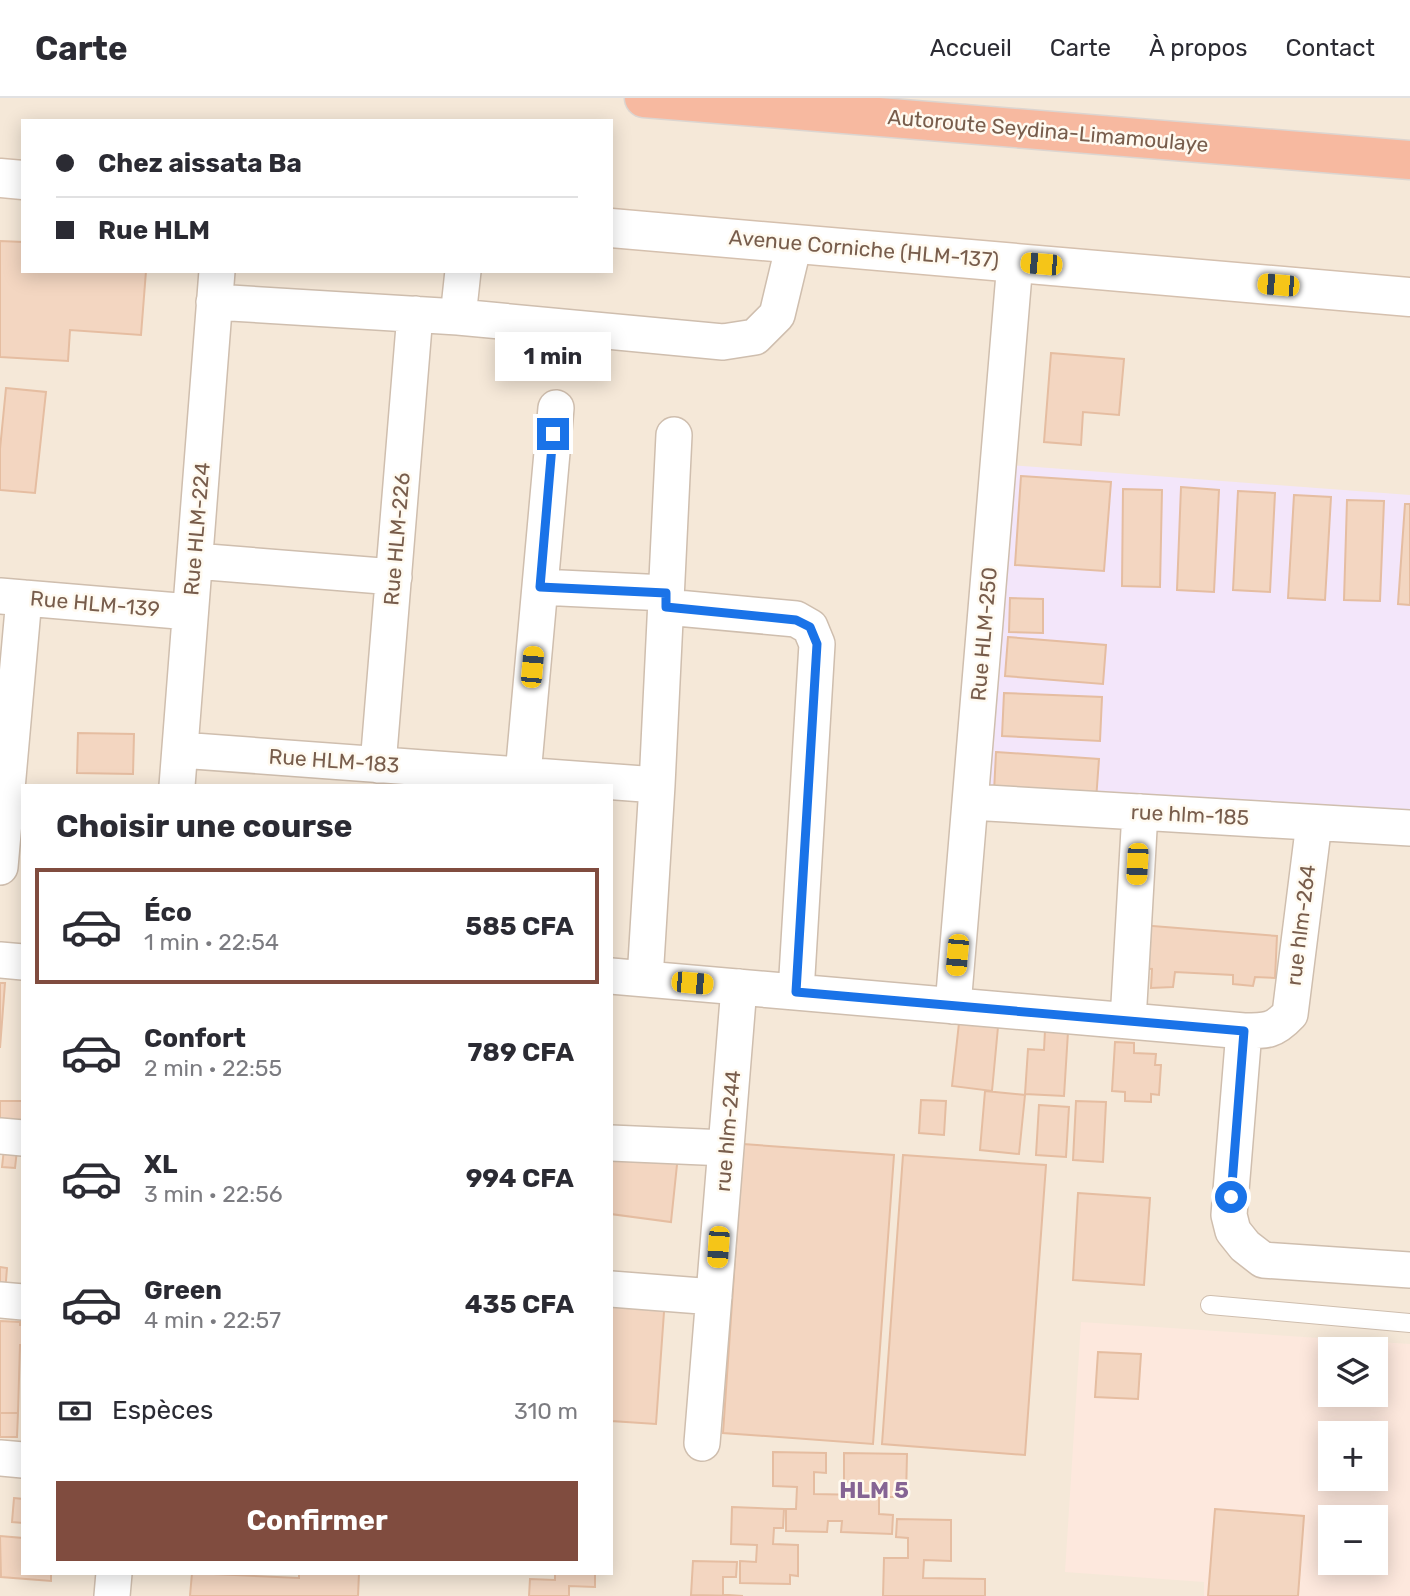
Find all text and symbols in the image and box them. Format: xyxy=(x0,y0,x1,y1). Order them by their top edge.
text: Carte xyxy=(35,29,128,68)
text: Accueil xyxy=(930,34,1012,62)
text: Carte xyxy=(1050,34,1111,62)
text: À propos xyxy=(1149,34,1248,62)
text: Contact xyxy=(1286,34,1375,62)
street label: Autoroute Seydina-Limamoulaye xyxy=(887,104,1209,157)
text: Chez aissata Ba xyxy=(98,148,302,179)
text: Rue HLM xyxy=(98,215,210,246)
street label: Avenue Corniche (HLM-137) xyxy=(728,224,1000,273)
car xyxy=(1020,252,1063,276)
car xyxy=(1257,273,1300,297)
callout: 1 min xyxy=(495,332,611,382)
text: 1 min xyxy=(524,342,582,370)
route end xyxy=(537,418,569,450)
street label: Rue HLM-224 xyxy=(178,461,215,597)
street label: Rue HLM-226 xyxy=(378,471,415,606)
street label: Rue HLM-250 xyxy=(965,566,1002,702)
street label: Rue HLM-139 xyxy=(29,585,161,622)
car xyxy=(520,645,545,689)
street label: Rue HLM-183 xyxy=(268,743,400,778)
street label: rue hlm-185 xyxy=(1130,799,1250,830)
text: Choisir une course xyxy=(56,807,353,845)
car xyxy=(1126,842,1149,886)
street label: rue hlm-264 xyxy=(1281,863,1320,987)
icon: car xyxy=(60,895,123,958)
text: Éco xyxy=(144,897,192,928)
text: 585 CFA xyxy=(465,911,574,942)
text: 1 min · 22:54 xyxy=(144,928,279,956)
car xyxy=(945,933,970,977)
car xyxy=(671,971,714,995)
icon: car xyxy=(60,1021,123,1084)
text: Confort xyxy=(144,1023,246,1054)
text: 789 CFA xyxy=(467,1037,574,1068)
text: 2 min · 22:55 xyxy=(144,1054,282,1082)
street label: rue hlm-244 xyxy=(710,1069,745,1193)
icon: car xyxy=(60,1147,123,1210)
text: XL xyxy=(144,1149,177,1180)
text: 994 CFA xyxy=(466,1163,574,1194)
text: 3 min · 22:56 xyxy=(144,1180,283,1208)
route start xyxy=(1215,1181,1247,1213)
car xyxy=(707,1225,730,1269)
icon: car xyxy=(60,1273,123,1336)
text: Green xyxy=(144,1275,222,1306)
text: 435 CFA xyxy=(465,1289,574,1320)
text: 4 min · 22:57 xyxy=(144,1306,281,1334)
map controls xyxy=(1318,1337,1388,1575)
button: layers xyxy=(1318,1337,1388,1407)
icon: cash xyxy=(56,1392,94,1430)
text: Espèces xyxy=(112,1395,213,1426)
text: 310 m xyxy=(514,1397,578,1425)
button: + xyxy=(1318,1421,1388,1491)
district label: HLM 5 xyxy=(839,1476,909,1504)
button: Confirmer xyxy=(56,1481,578,1561)
button: − xyxy=(1318,1505,1388,1575)

